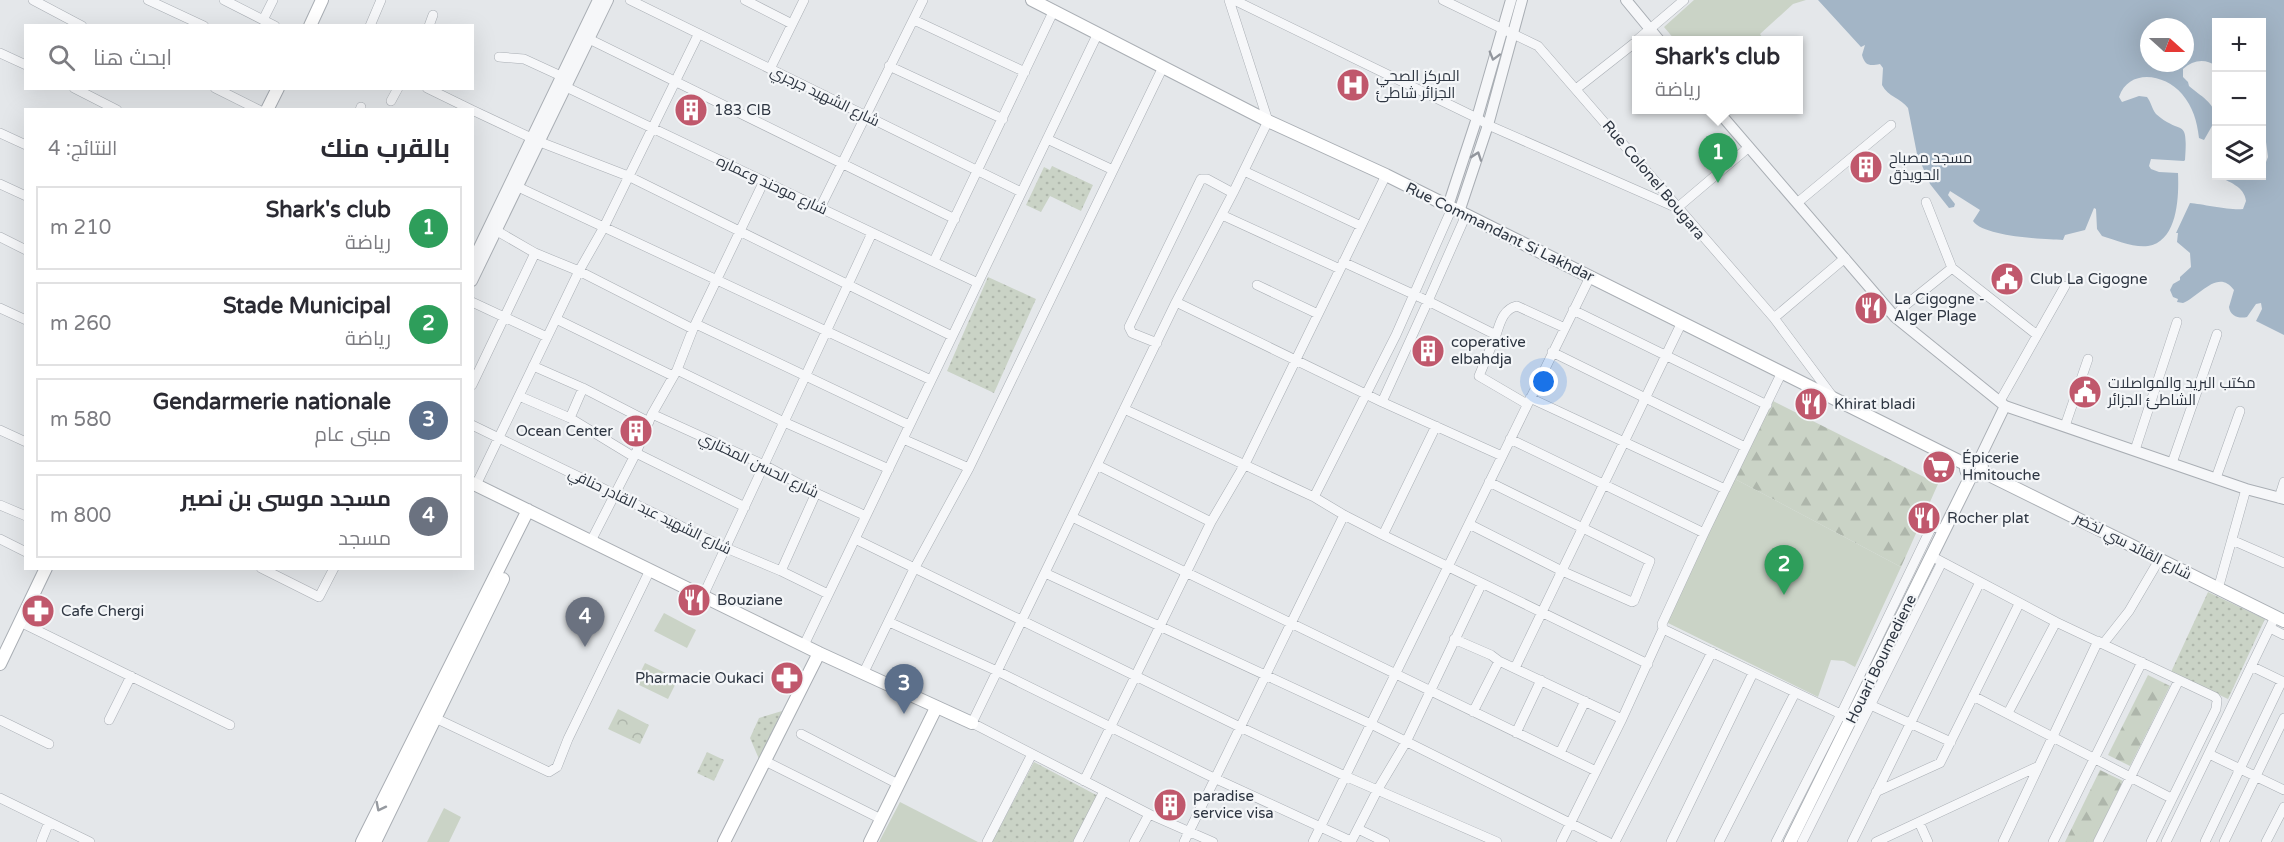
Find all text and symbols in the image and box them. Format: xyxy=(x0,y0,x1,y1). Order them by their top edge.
north arrow xyxy=(2140,18,2194,72)
map controls xyxy=(2212,18,2266,180)
button: + xyxy=(2212,18,2266,72)
search box xyxy=(24,24,474,90)
popup xyxy=(1632,36,1803,114)
icon: search xyxy=(45,41,78,74)
text: Shark's club xyxy=(1655,44,1780,70)
text: ابحث هنا xyxy=(93,45,172,71)
one-way arrow xyxy=(1489,50,1501,61)
street label: شارع الشهيد جرجري xyxy=(766,62,883,133)
hospital icon: المركز الصحي الجزائر شاطئ xyxy=(1335,67,1371,103)
place label: المركز الصحي الجزائر شاطئ xyxy=(1376,67,1460,103)
button: − xyxy=(2212,72,2266,126)
text: رياضة xyxy=(1655,78,1701,102)
building icon: 183 CIB xyxy=(673,92,709,128)
place label: 183 CIB xyxy=(714,101,771,119)
street label: Rue Colonel Bougara xyxy=(1599,117,1709,243)
button: layers xyxy=(2212,126,2266,180)
text: بالقرب منك xyxy=(321,133,450,164)
pin: 1 xyxy=(1698,134,1738,183)
text: النتائج: 4 xyxy=(48,137,117,161)
building icon: مسجد مصباح الحويذق xyxy=(1848,149,1884,185)
place label: مسجد مصباح الحويذق xyxy=(1889,149,1972,185)
street label: شارع موحند وعماره xyxy=(713,151,830,220)
one-way arrow xyxy=(1470,151,1483,162)
street label: Rue Commandant Si Lakhdar xyxy=(1403,178,1598,286)
text: Shark's club xyxy=(266,197,391,223)
text: 210 m xyxy=(50,216,111,240)
text: 1 xyxy=(422,216,435,240)
text: رياضة xyxy=(345,231,391,255)
public building icon: Club La Cigogne xyxy=(1989,261,2025,297)
place label: Club La Cigogne xyxy=(2030,270,2147,288)
restaurant icon: La Cigogne - Alger Plage xyxy=(1853,290,1889,326)
place label: La Cigogne - Alger Plage xyxy=(1894,290,1985,325)
text: Stade Municipal xyxy=(223,293,391,319)
text: 260 m xyxy=(50,312,111,336)
text: 2 xyxy=(422,312,435,336)
text: رياضة xyxy=(345,327,391,351)
building icon: coperative elbahdja xyxy=(1410,333,1446,369)
place label: coperative elbahdja xyxy=(1451,333,1526,368)
your location xyxy=(1529,367,1558,396)
public building icon: مكتب البريد والمواصلات الشاطئ الجزائر xyxy=(2067,374,2103,410)
place label: مكتب البريد والمواصلات الشاطئ الجزائر xyxy=(2107,374,2256,410)
restaurant icon: Khirat bladi xyxy=(1793,386,1829,422)
text: Gendarmerie nationale xyxy=(153,389,391,415)
place label: Khirat bladi xyxy=(1834,395,1915,413)
text: 580 m xyxy=(50,408,111,432)
text: 3 xyxy=(422,408,435,432)
building icon: Ocean Center xyxy=(618,413,654,449)
place label: Ocean Center xyxy=(516,422,613,440)
text: مبنى عام xyxy=(315,423,391,447)
street label: شارع الحسن المختاري xyxy=(695,428,822,504)
supermarket icon: Épicerie Hmitouche xyxy=(1921,449,1957,485)
place label: Épicerie Hmitouche xyxy=(1962,449,2040,484)
street label: شارع الشهيد عبد القادر حنافي xyxy=(564,464,735,561)
text: مسجد موسى بن نصير xyxy=(181,486,391,512)
restaurant icon: Rocher plat xyxy=(1906,500,1942,536)
text: 800 m xyxy=(50,504,111,528)
text: 4 xyxy=(422,504,435,528)
street label: شارع القائد سي لخضر xyxy=(2069,508,2195,586)
place label: Rocher plat xyxy=(1947,509,2030,527)
text: مسجد xyxy=(338,527,391,551)
pin: 2 xyxy=(1764,546,1804,595)
restaurant icon: Bouziane xyxy=(676,582,712,618)
place label: Bouziane xyxy=(717,591,783,609)
street label: Houari Boumediene xyxy=(1842,592,1920,726)
pharmacy icon: Cafe Chergi xyxy=(20,593,56,629)
pin: 4 xyxy=(566,598,604,647)
place label: Cafe Chergi xyxy=(61,602,144,620)
pharmacy icon: Pharmacie Oukaci xyxy=(769,660,805,696)
pin: 3 xyxy=(884,664,924,714)
place label: Pharmacie Oukaci xyxy=(635,669,764,687)
building icon: paradise service visa xyxy=(1152,787,1188,823)
place label: paradise service visa xyxy=(1193,787,1274,822)
one-way arrow xyxy=(375,800,387,811)

